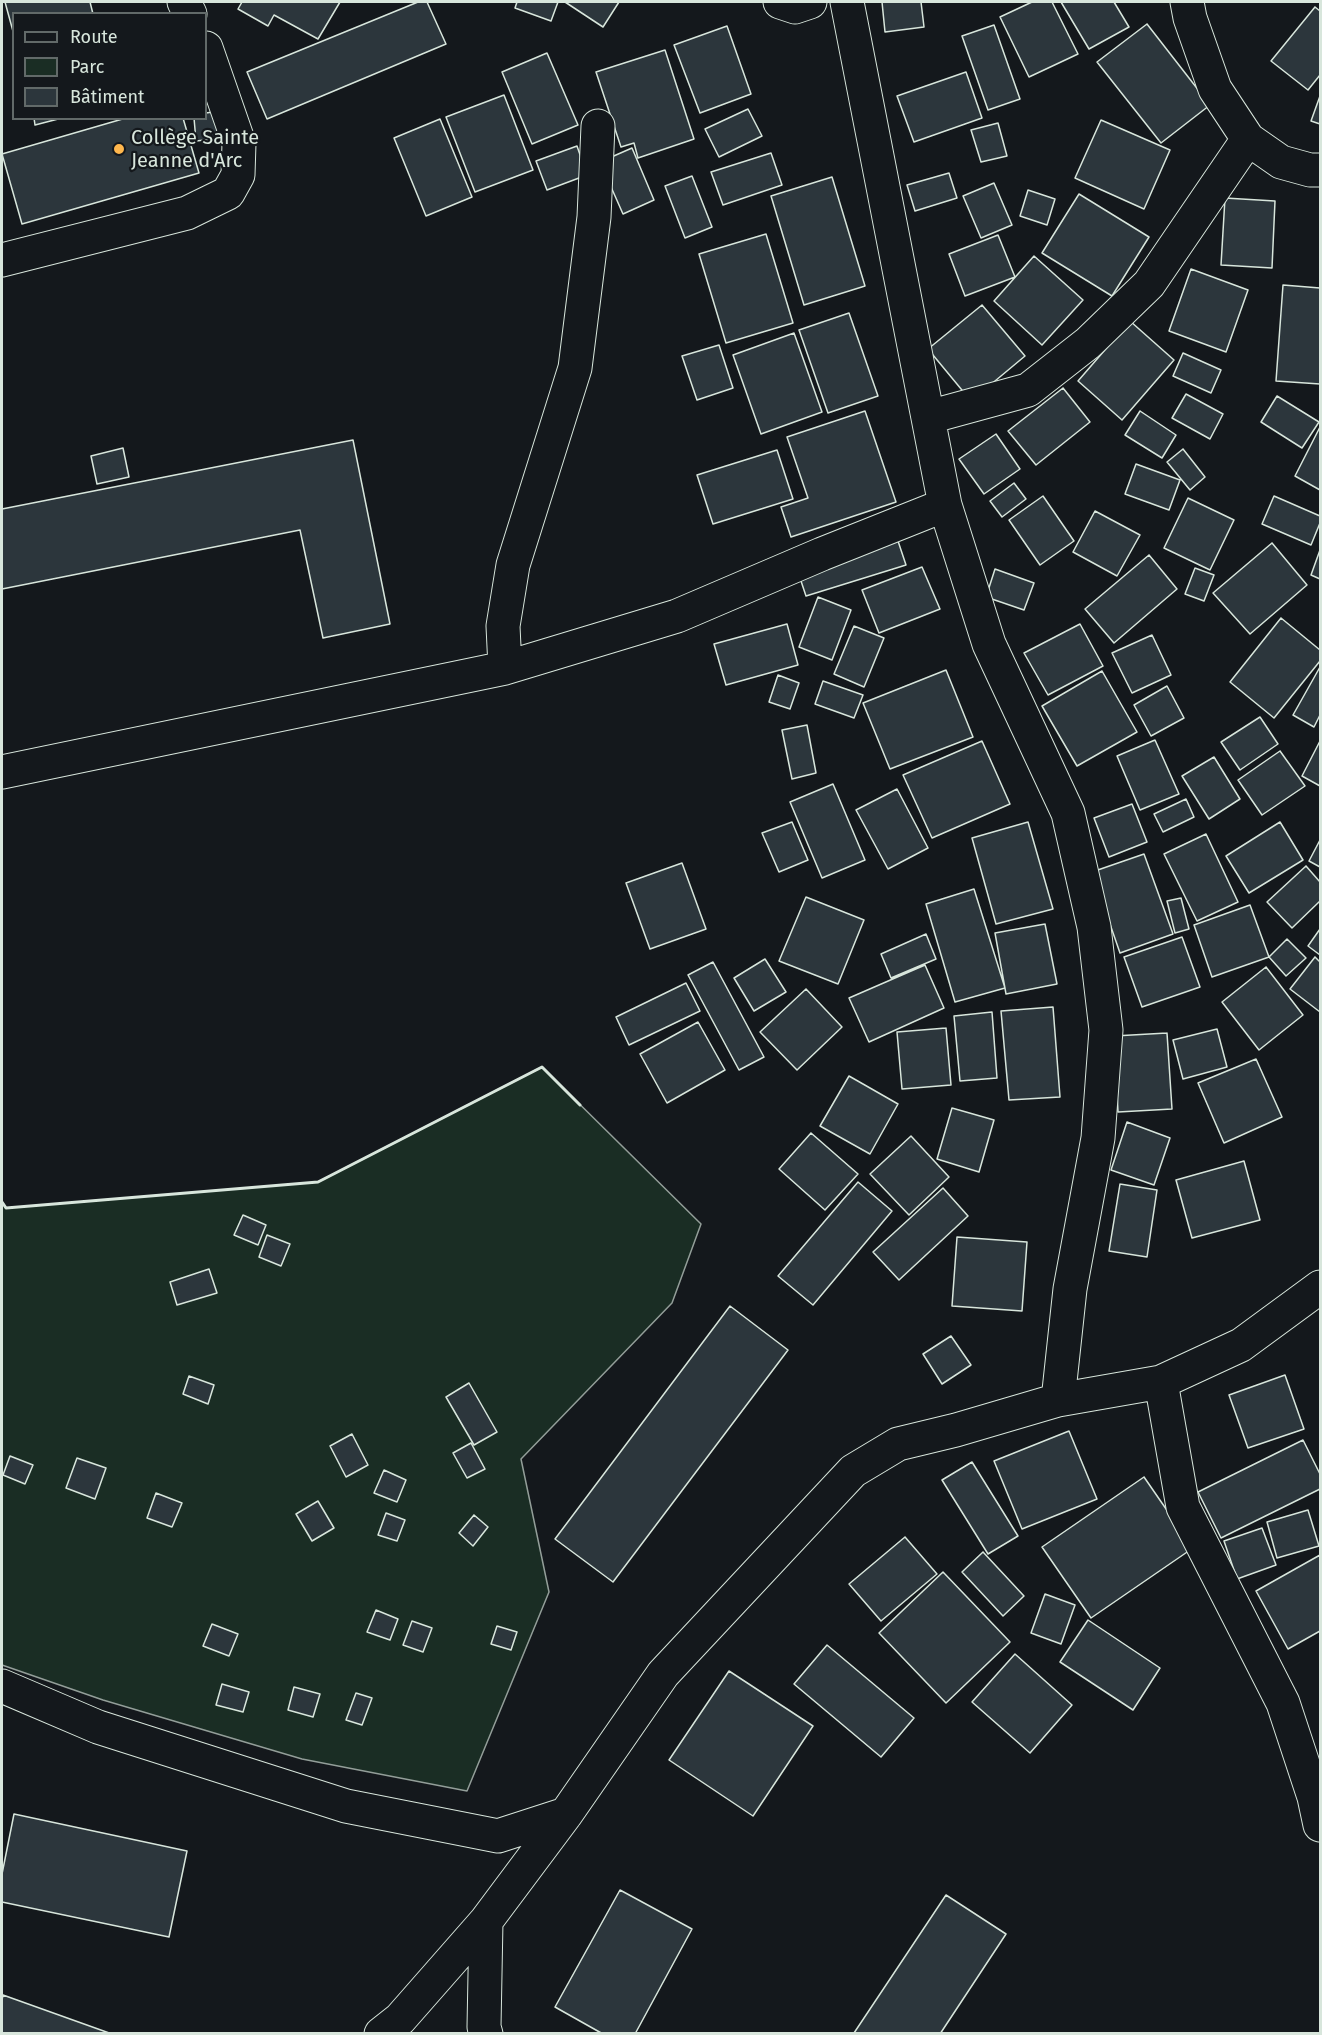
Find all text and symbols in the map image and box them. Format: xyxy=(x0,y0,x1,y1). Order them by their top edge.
legend xyxy=(12,12,207,120)
text: Route xyxy=(70,26,118,48)
text: Parc xyxy=(70,56,104,78)
text: Bâtiment xyxy=(70,86,145,108)
place label: Collège Sainte Jeanne d'Arc xyxy=(131,126,259,173)
marker: Collège Sainte Jeanne d'Arc xyxy=(112,142,126,156)

